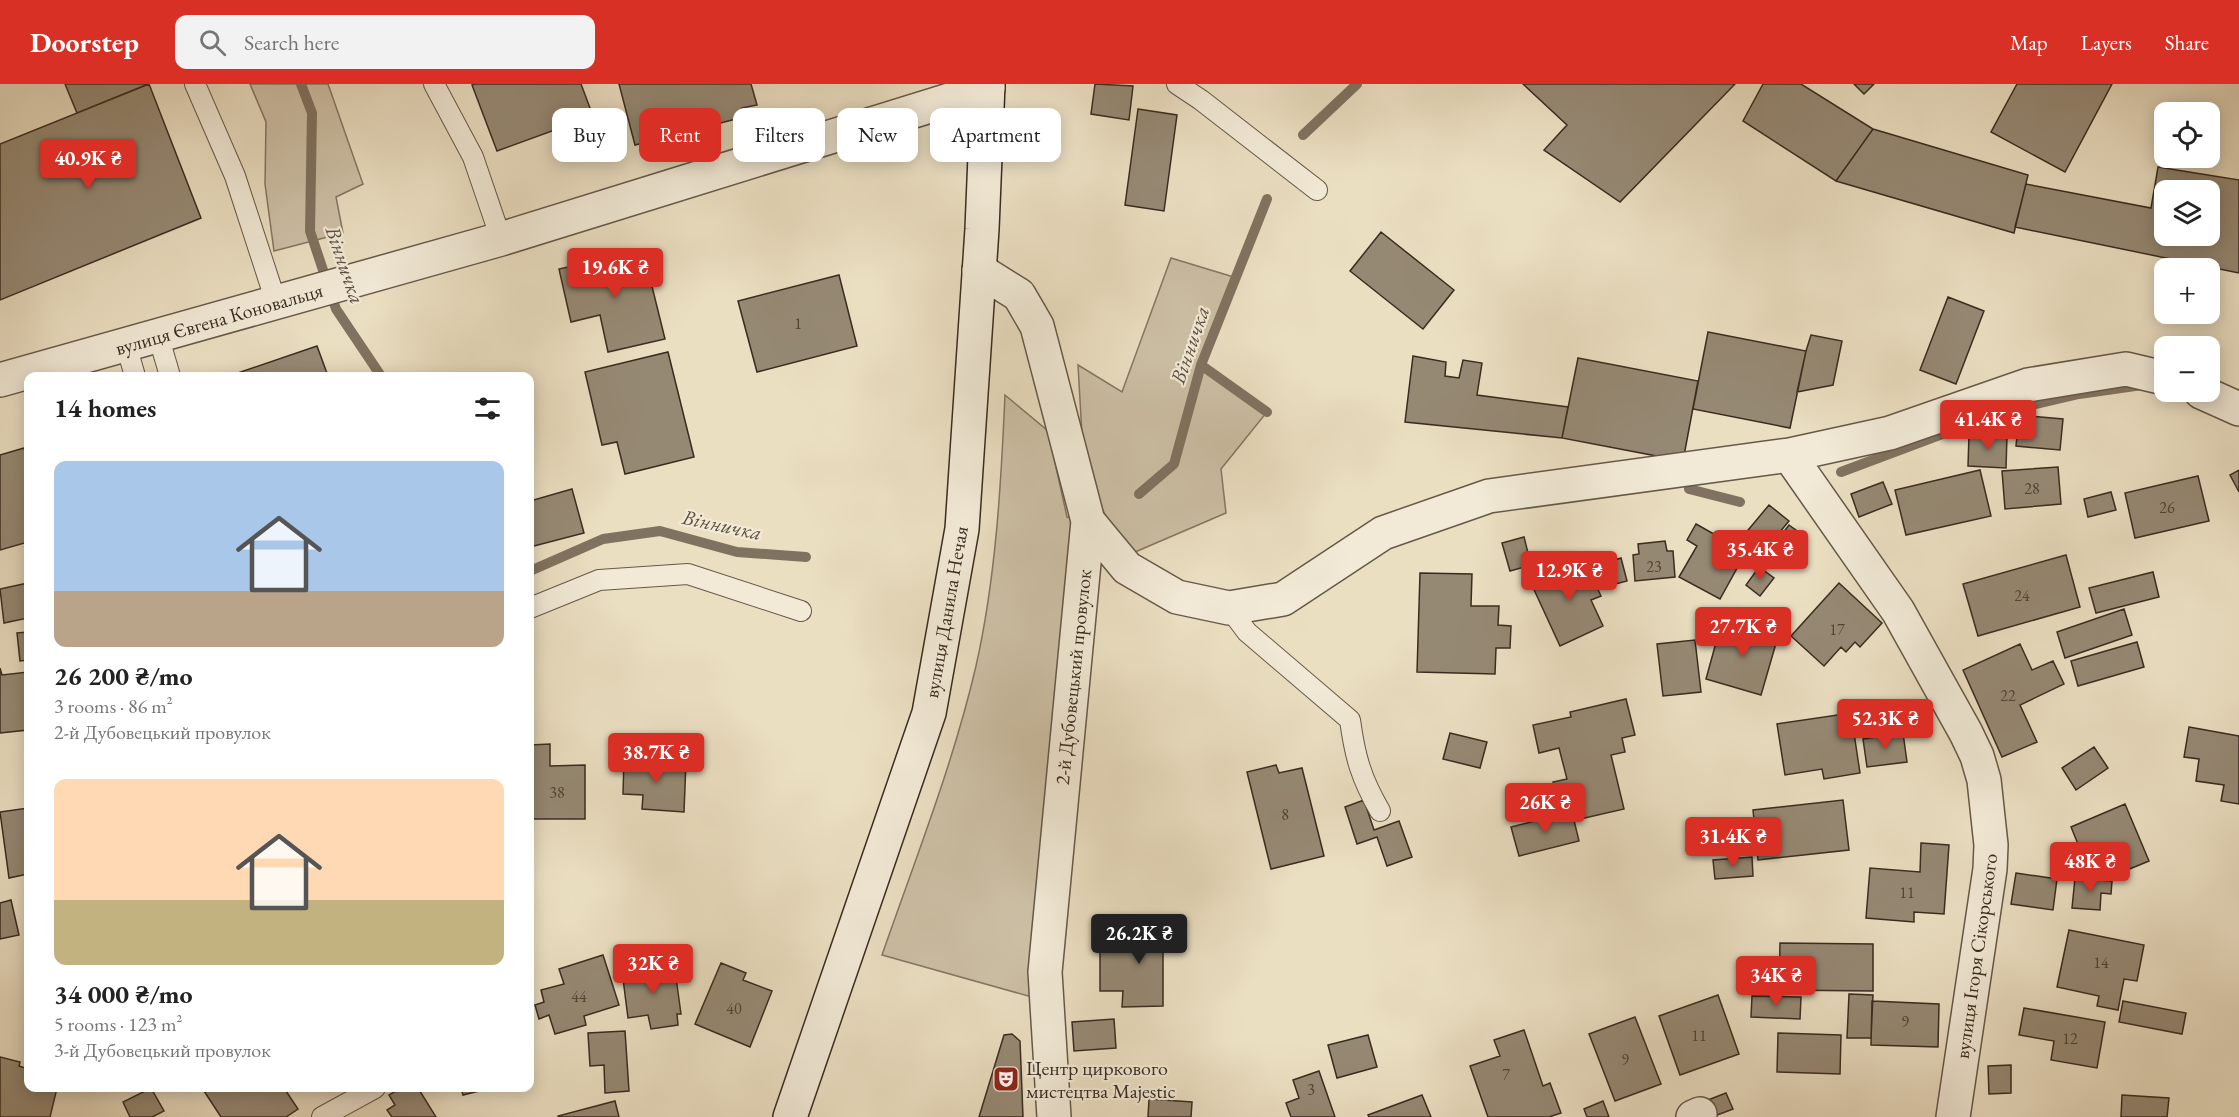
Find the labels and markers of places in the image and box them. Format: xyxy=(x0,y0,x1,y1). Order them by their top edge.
pin: 40.9K ₴ xyxy=(33,139,143,190)
pin: 19.6K ₴ xyxy=(560,248,670,299)
pin: 41.4K ₴ xyxy=(1933,400,2043,451)
pin: 35.4K ₴ xyxy=(1705,530,1815,581)
pin: 12.9K ₴ xyxy=(1514,551,1624,602)
pin: 27.7K ₴ xyxy=(1688,607,1798,658)
pin: 52.3K ₴ xyxy=(1830,699,1940,750)
pin: 38.7K ₴ xyxy=(601,733,711,784)
pin: 26K ₴ xyxy=(1503,783,1587,834)
pin: 31.4K ₴ xyxy=(1678,817,1788,868)
pin: 48K ₴ xyxy=(2048,842,2132,893)
pin: 26.2K ₴ xyxy=(1084,914,1194,965)
pin: 32K ₴ xyxy=(611,944,695,995)
pin: 34K ₴ xyxy=(1734,956,1818,1007)
place label: Центр циркового мистецтва Majestic xyxy=(1026,1055,1176,1104)
theatre icon: Центр циркового мистецтва Majestic xyxy=(991,1064,1021,1094)

